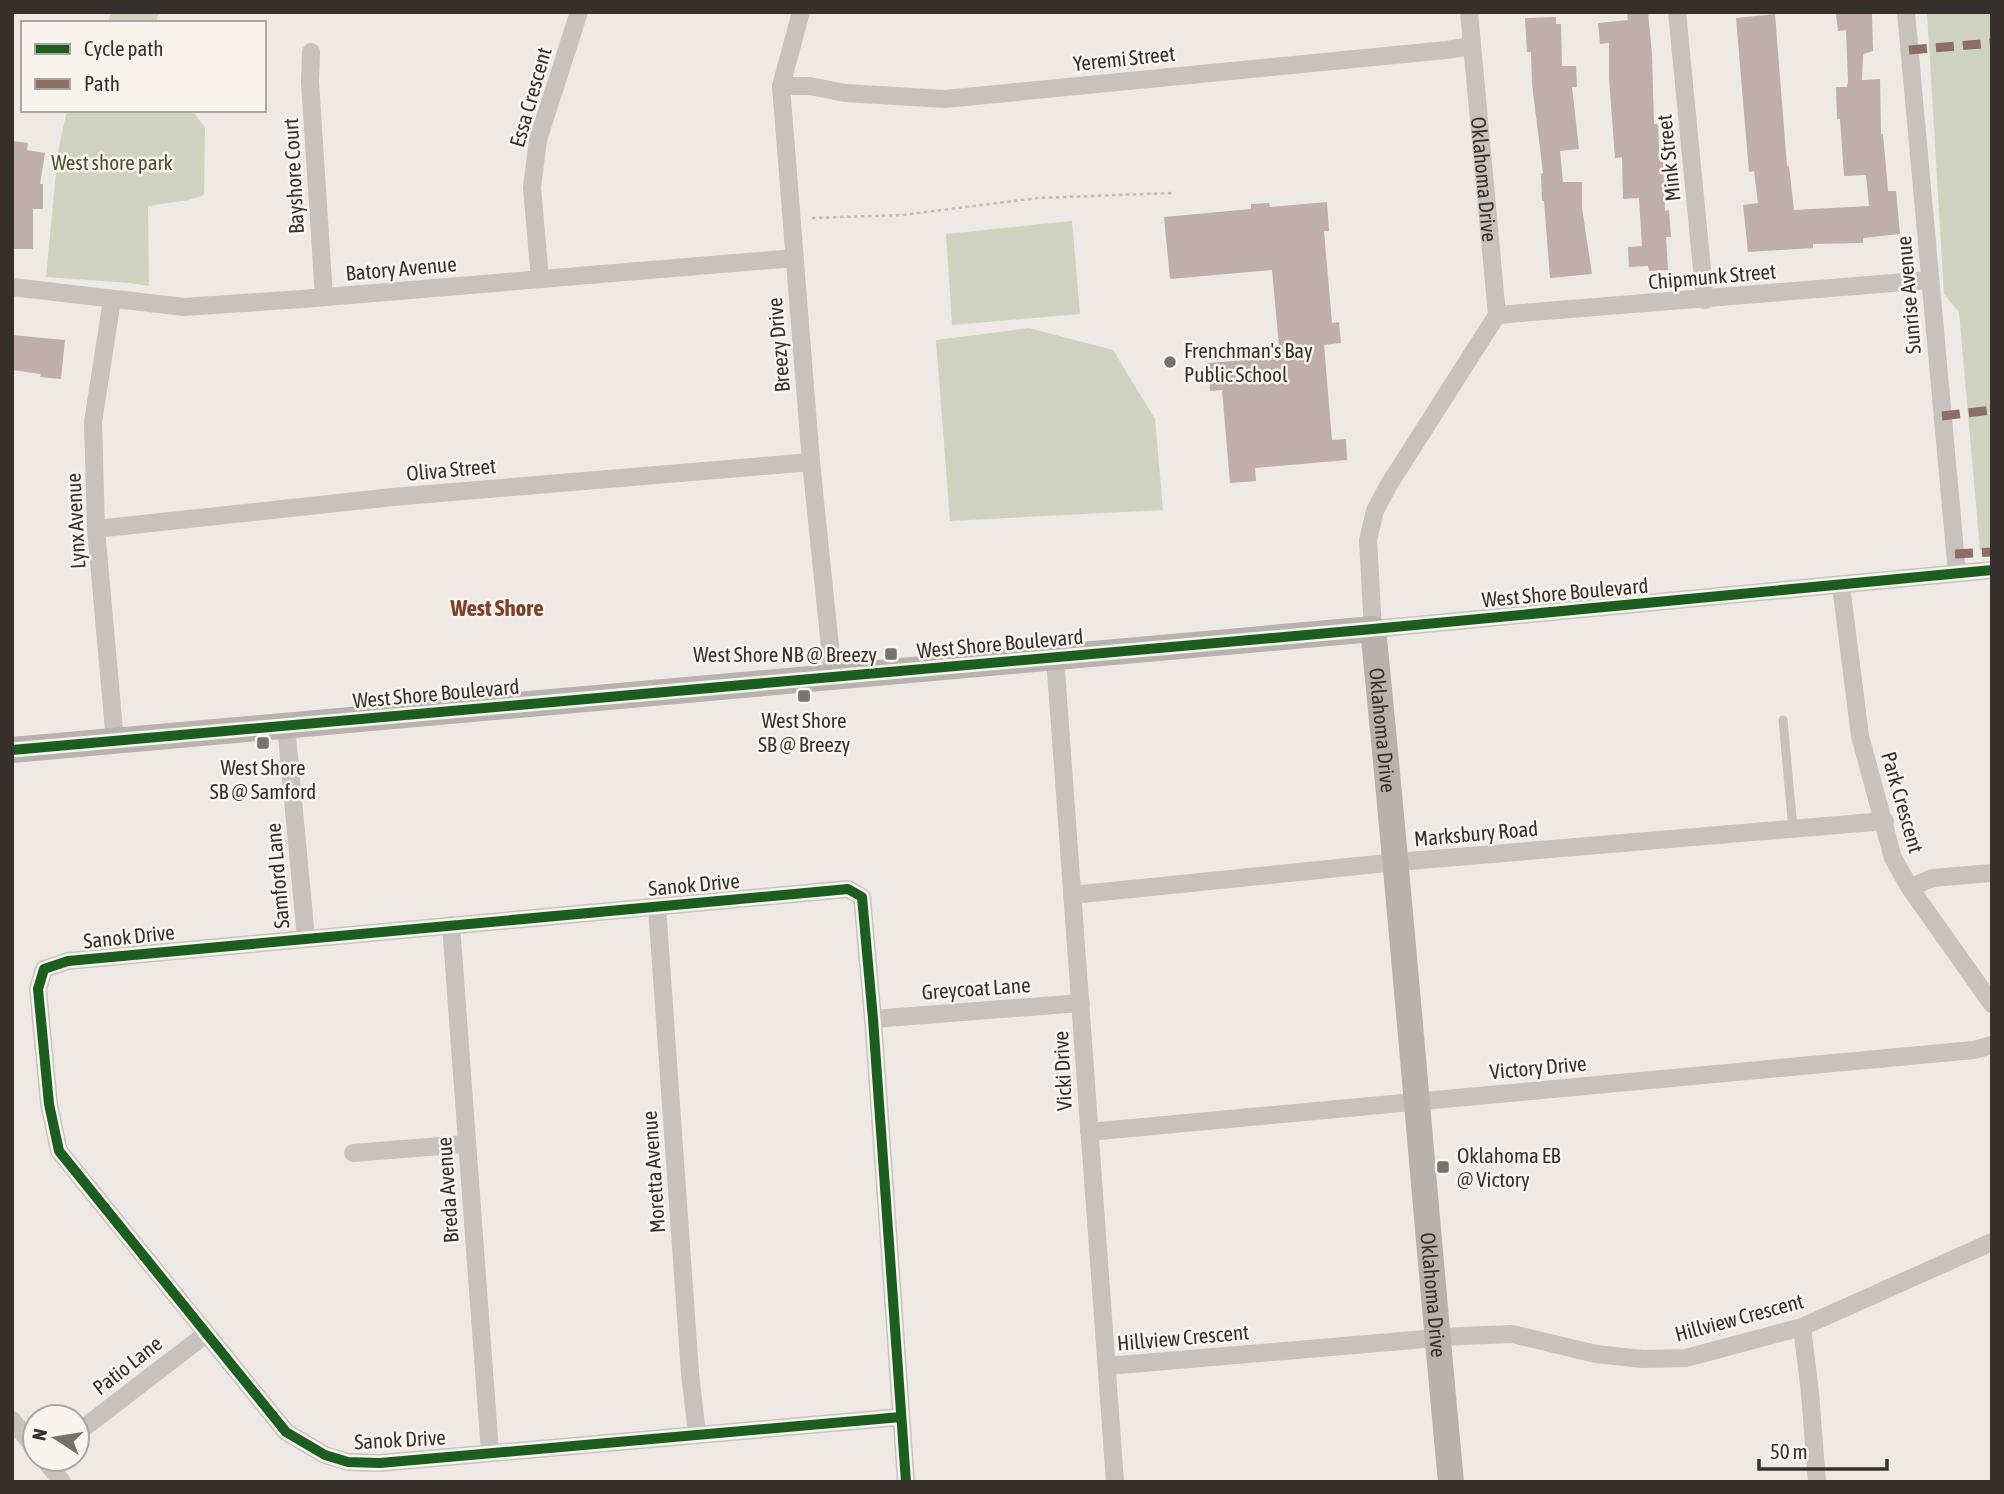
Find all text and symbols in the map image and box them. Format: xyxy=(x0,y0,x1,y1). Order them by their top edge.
legend xyxy=(21,21,266,112)
text: Cycle path xyxy=(84,36,163,60)
street label: Yeremi Street xyxy=(1072,41,1176,75)
street label: Essa Crescent xyxy=(504,44,556,150)
text: Path xyxy=(84,71,120,95)
street label: Mink Street xyxy=(1652,113,1684,203)
street label: Oklahoma Drive xyxy=(1467,116,1502,243)
street label: Bayshore Court xyxy=(278,117,308,235)
park label: West shore park xyxy=(51,150,173,174)
street label: Sunrise Avenue xyxy=(1891,235,1925,355)
street label: Batory Avenue xyxy=(345,251,457,285)
street label: Chipmunk Street xyxy=(1647,258,1777,294)
street label: Breezy Drive xyxy=(762,297,794,393)
place label: Frenchman's Bay Public School xyxy=(1184,338,1313,386)
marker: Frenchman's Bay Public School xyxy=(1162,354,1178,370)
street label: Oliva Street xyxy=(405,453,497,485)
street label: Lynx Avenue xyxy=(61,473,89,569)
street label: West Shore Boulevard xyxy=(1481,573,1649,611)
district label: West Shore xyxy=(449,595,544,621)
street label: West Shore Boulevard xyxy=(916,624,1084,662)
place label: West Shore NB @ Breezy xyxy=(693,642,877,666)
marker: West Shore NB @ Breezy xyxy=(883,646,899,662)
street label: Oklahoma Drive xyxy=(1365,666,1401,794)
street label: West Shore Boulevard xyxy=(352,674,520,712)
marker: West Shore SB @ Breezy xyxy=(796,688,812,704)
place label: West Shore SB @ Breezy xyxy=(758,708,850,756)
marker: West Shore SB @ Samford xyxy=(255,735,271,751)
street label: Park Crescent xyxy=(1877,749,1929,855)
place label: West Shore SB @ Samford xyxy=(210,755,316,803)
street label: Marksbury Road xyxy=(1413,816,1539,850)
street label: Samford Lane xyxy=(260,822,294,930)
street label: Sanok Drive xyxy=(647,868,741,900)
street label: Sanok Drive xyxy=(82,919,176,953)
street label: Greycoat Lane xyxy=(921,972,1031,1004)
street label: Vicki Drive xyxy=(1048,1030,1076,1112)
street label: Victory Drive xyxy=(1489,1051,1587,1083)
street label: Moretta Avenue xyxy=(637,1110,669,1234)
street label: Breda Avenue xyxy=(431,1136,463,1244)
place label: Oklahoma EB @ Victory xyxy=(1457,1143,1561,1191)
marker: Oklahoma EB @ Victory xyxy=(1435,1159,1451,1175)
street label: Oklahoma Drive xyxy=(1416,1231,1451,1358)
street label: Hillview Crescent xyxy=(1672,1288,1806,1346)
street label: Hillview Crescent xyxy=(1116,1319,1250,1355)
street label: Patio Lane xyxy=(88,1331,166,1399)
north arrow xyxy=(21,1403,91,1473)
street label: Sanok Drive xyxy=(354,1425,446,1453)
text: N xyxy=(27,1427,51,1442)
scale bar xyxy=(1759,1428,1887,1472)
text: 50 m xyxy=(1770,1439,1808,1463)

